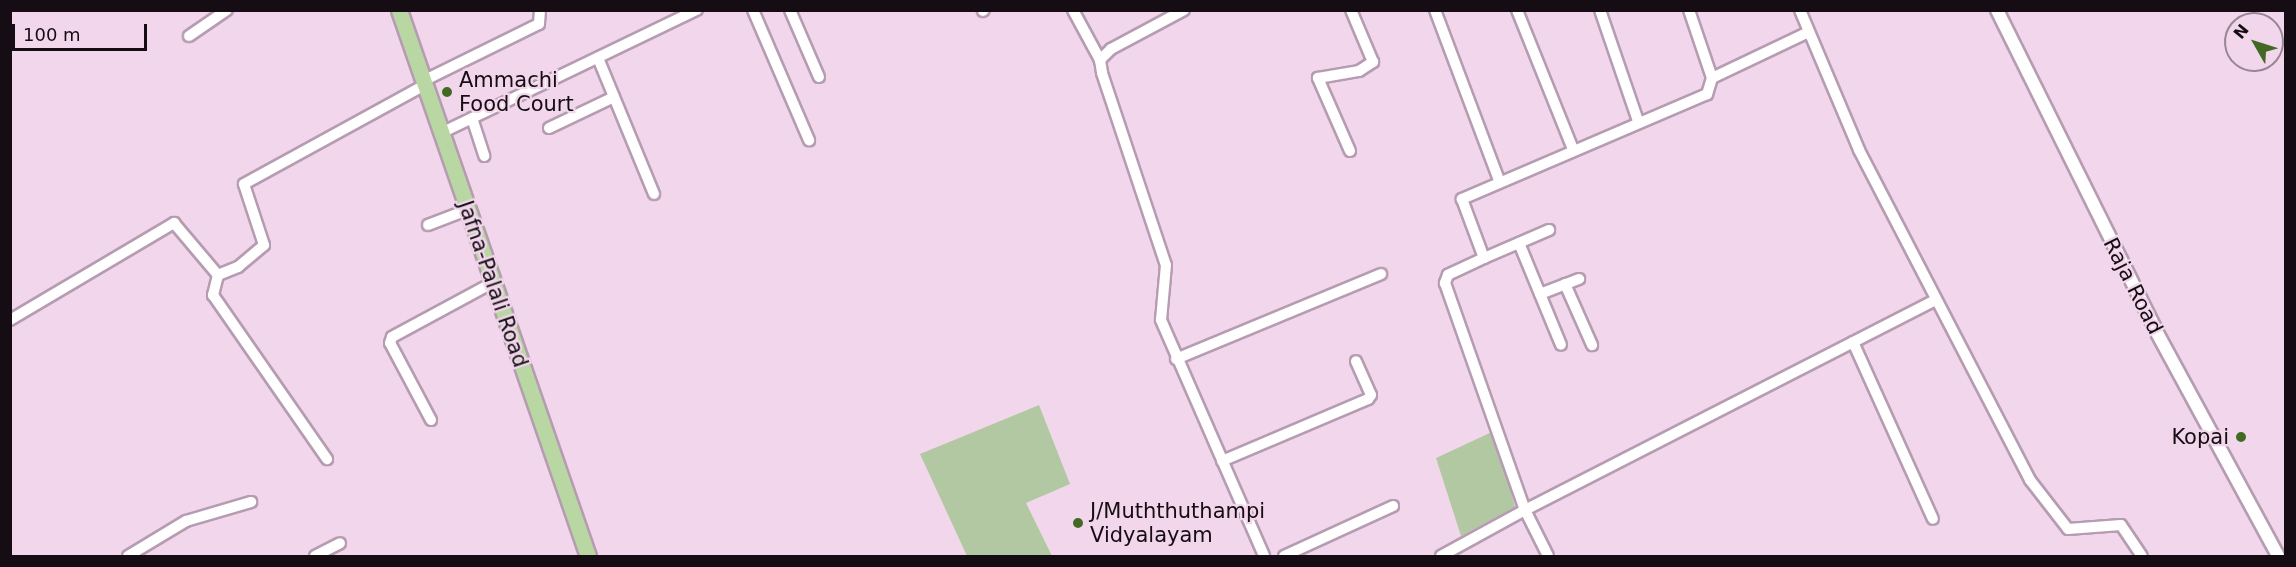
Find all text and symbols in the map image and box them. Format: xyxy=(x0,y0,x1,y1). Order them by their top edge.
scale bar xyxy=(15,12,150,50)
north arrow xyxy=(2224,12,2284,72)
text: N xyxy=(2230,20,2253,43)
text: 100 m xyxy=(23,24,81,45)
place label: Ammachi Food Court xyxy=(459,67,574,117)
marker: Ammachi Food Court xyxy=(440,85,454,99)
street label: Jafna-Palali Road xyxy=(453,197,533,371)
street label: Raja Road xyxy=(2098,233,2168,339)
place label: Kopai xyxy=(2171,424,2229,450)
marker: Kopai xyxy=(2234,430,2248,444)
place label: J/Muththuthampi Vidyalayam xyxy=(1090,498,1265,548)
marker: J/Muththuthampi Vidyalayam xyxy=(1071,516,1085,530)

